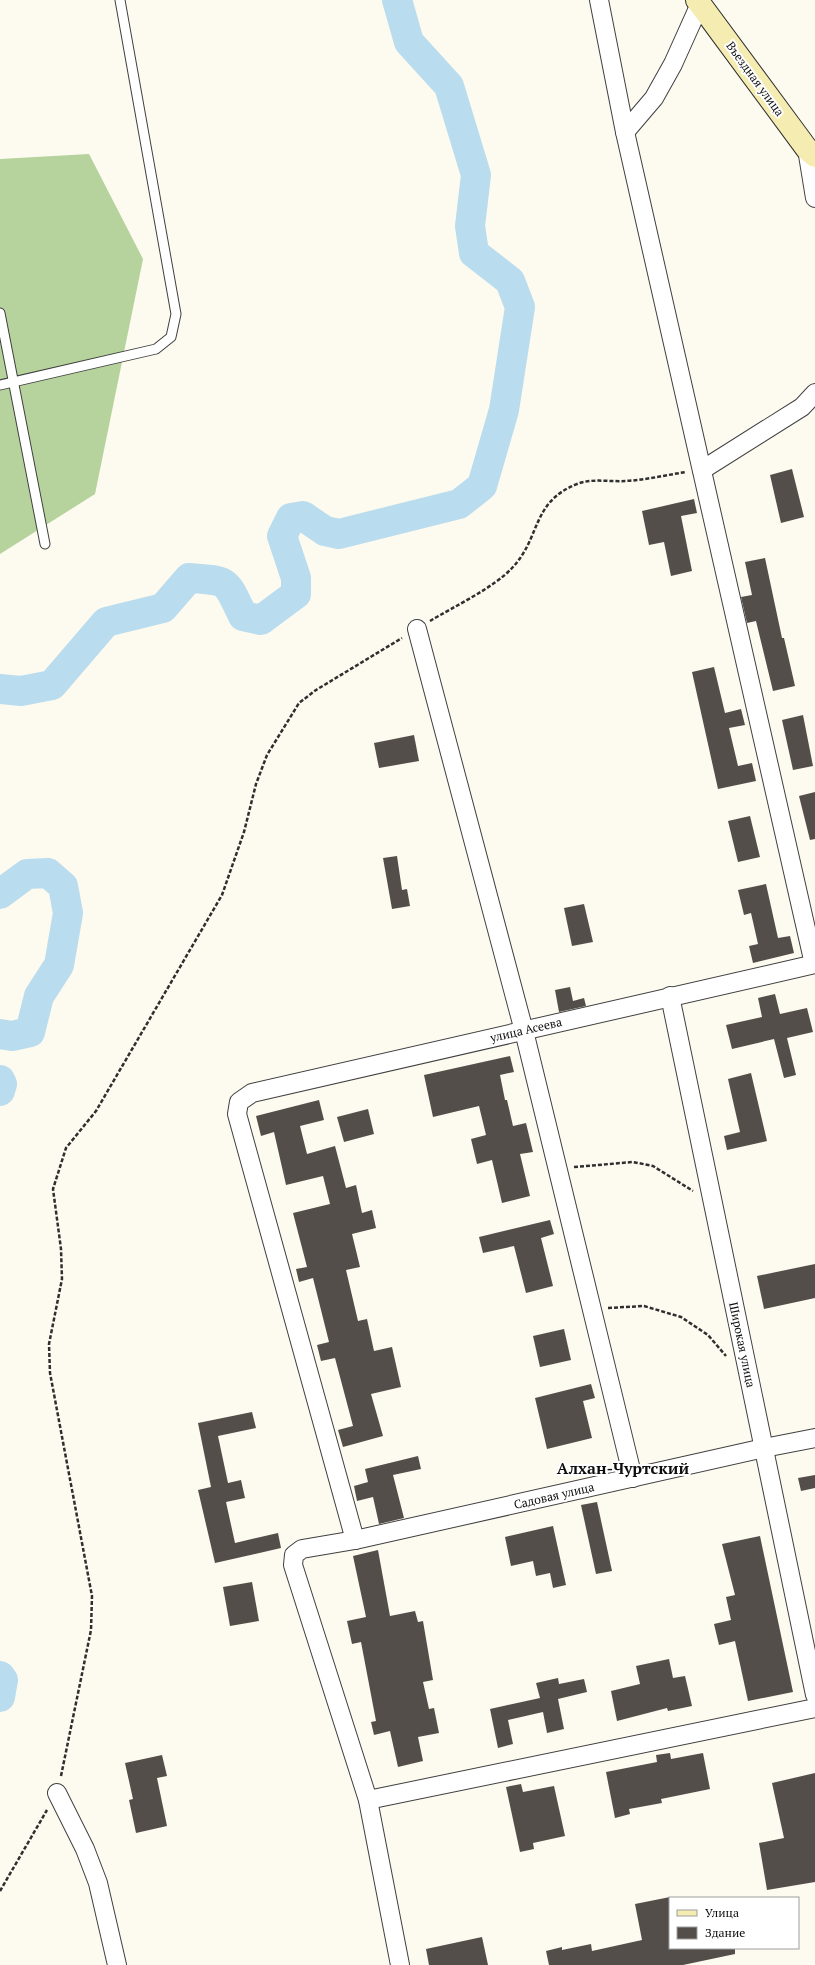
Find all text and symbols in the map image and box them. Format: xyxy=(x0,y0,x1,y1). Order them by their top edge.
street label: Въездная улица xyxy=(723,38,787,119)
street label: улица Асеева xyxy=(487,1014,563,1045)
street label: Широкая улица xyxy=(726,1301,759,1389)
district label: Алхан-Чуртский xyxy=(557,1457,689,1479)
street label: Садовая улица xyxy=(512,1479,596,1512)
legend xyxy=(669,1897,799,1949)
text: Улица xyxy=(705,1905,739,1920)
text: Здание xyxy=(705,1925,745,1940)

